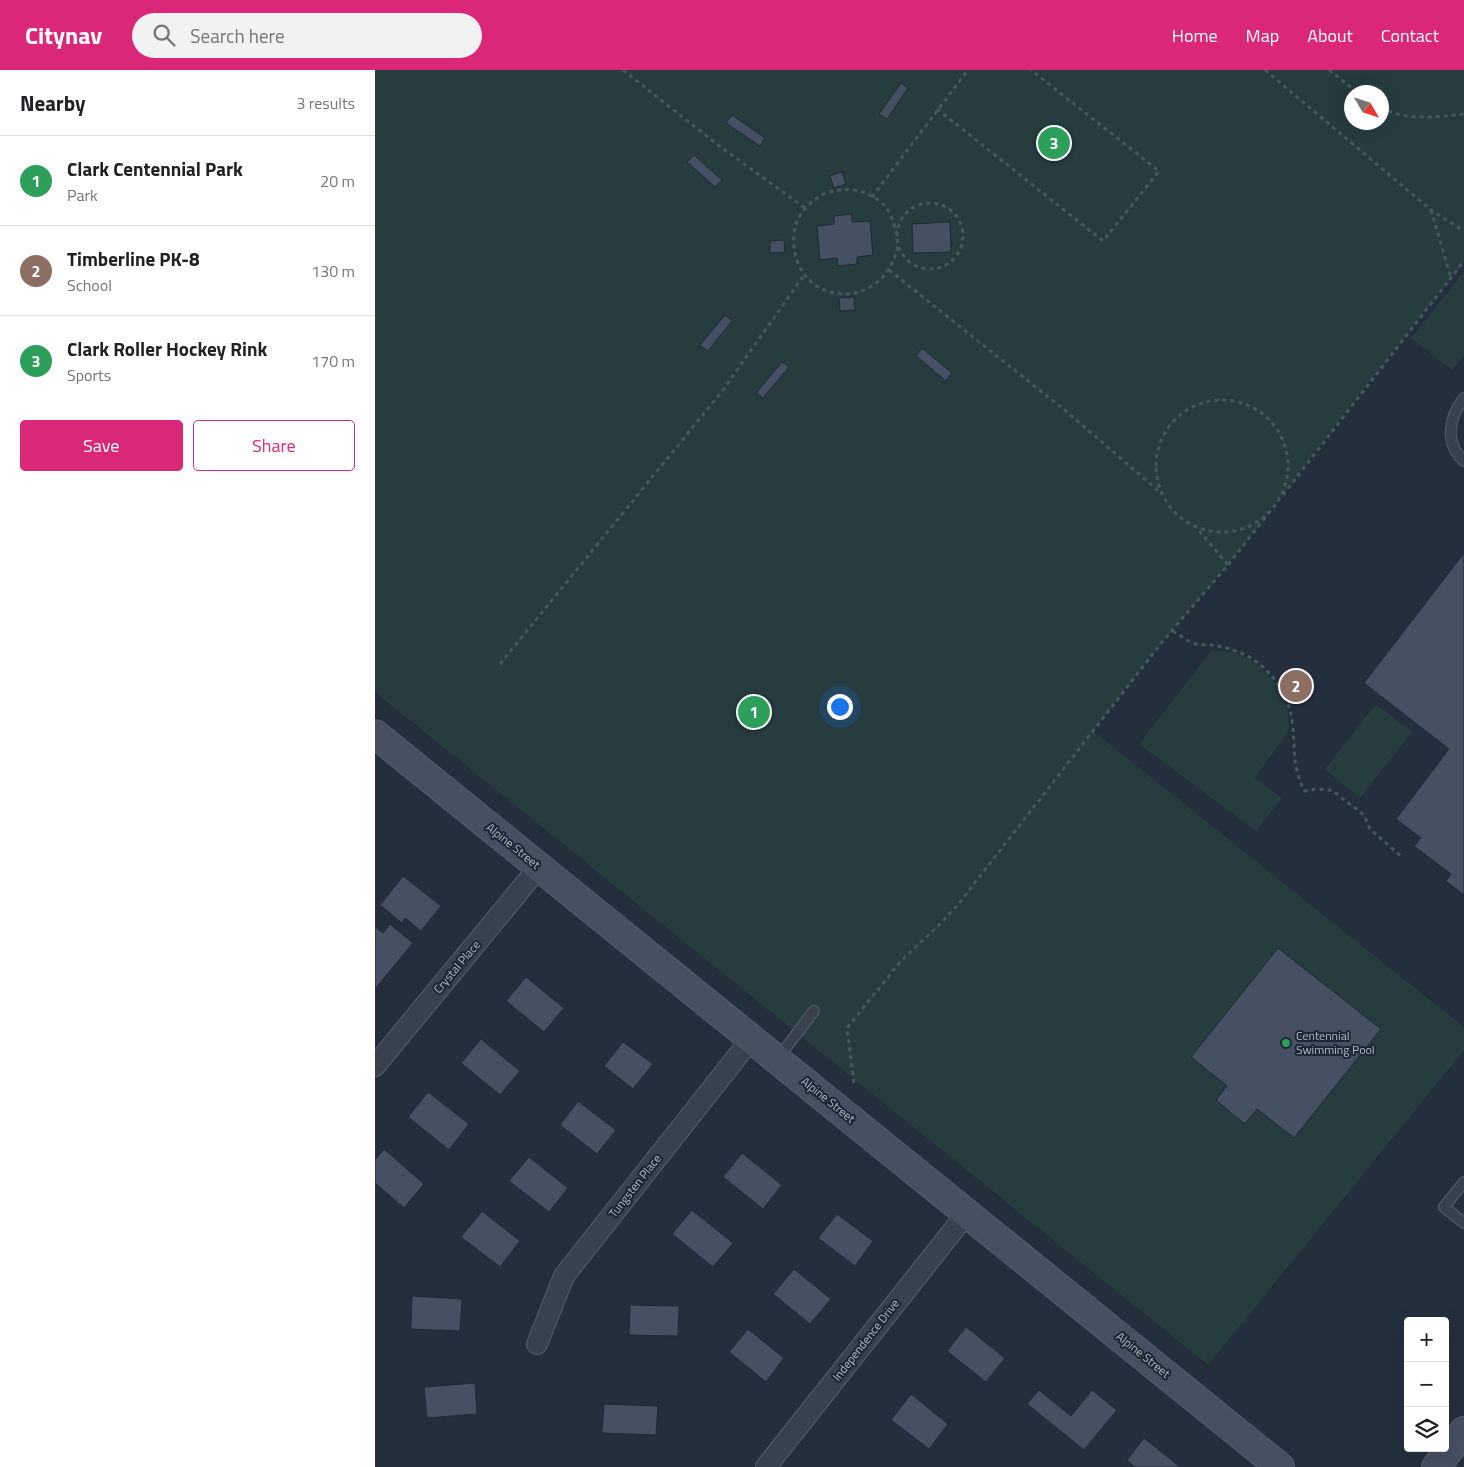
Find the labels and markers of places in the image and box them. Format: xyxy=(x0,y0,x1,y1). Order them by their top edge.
pin: 3 xyxy=(1038,124,1070,162)
pin: 2 xyxy=(1280,667,1312,705)
pin: 1 xyxy=(738,693,770,731)
place label: Centennial Swimming Pool xyxy=(1296,1026,1375,1059)
marker: Centennial Swimming Pool xyxy=(1280,1037,1292,1049)

